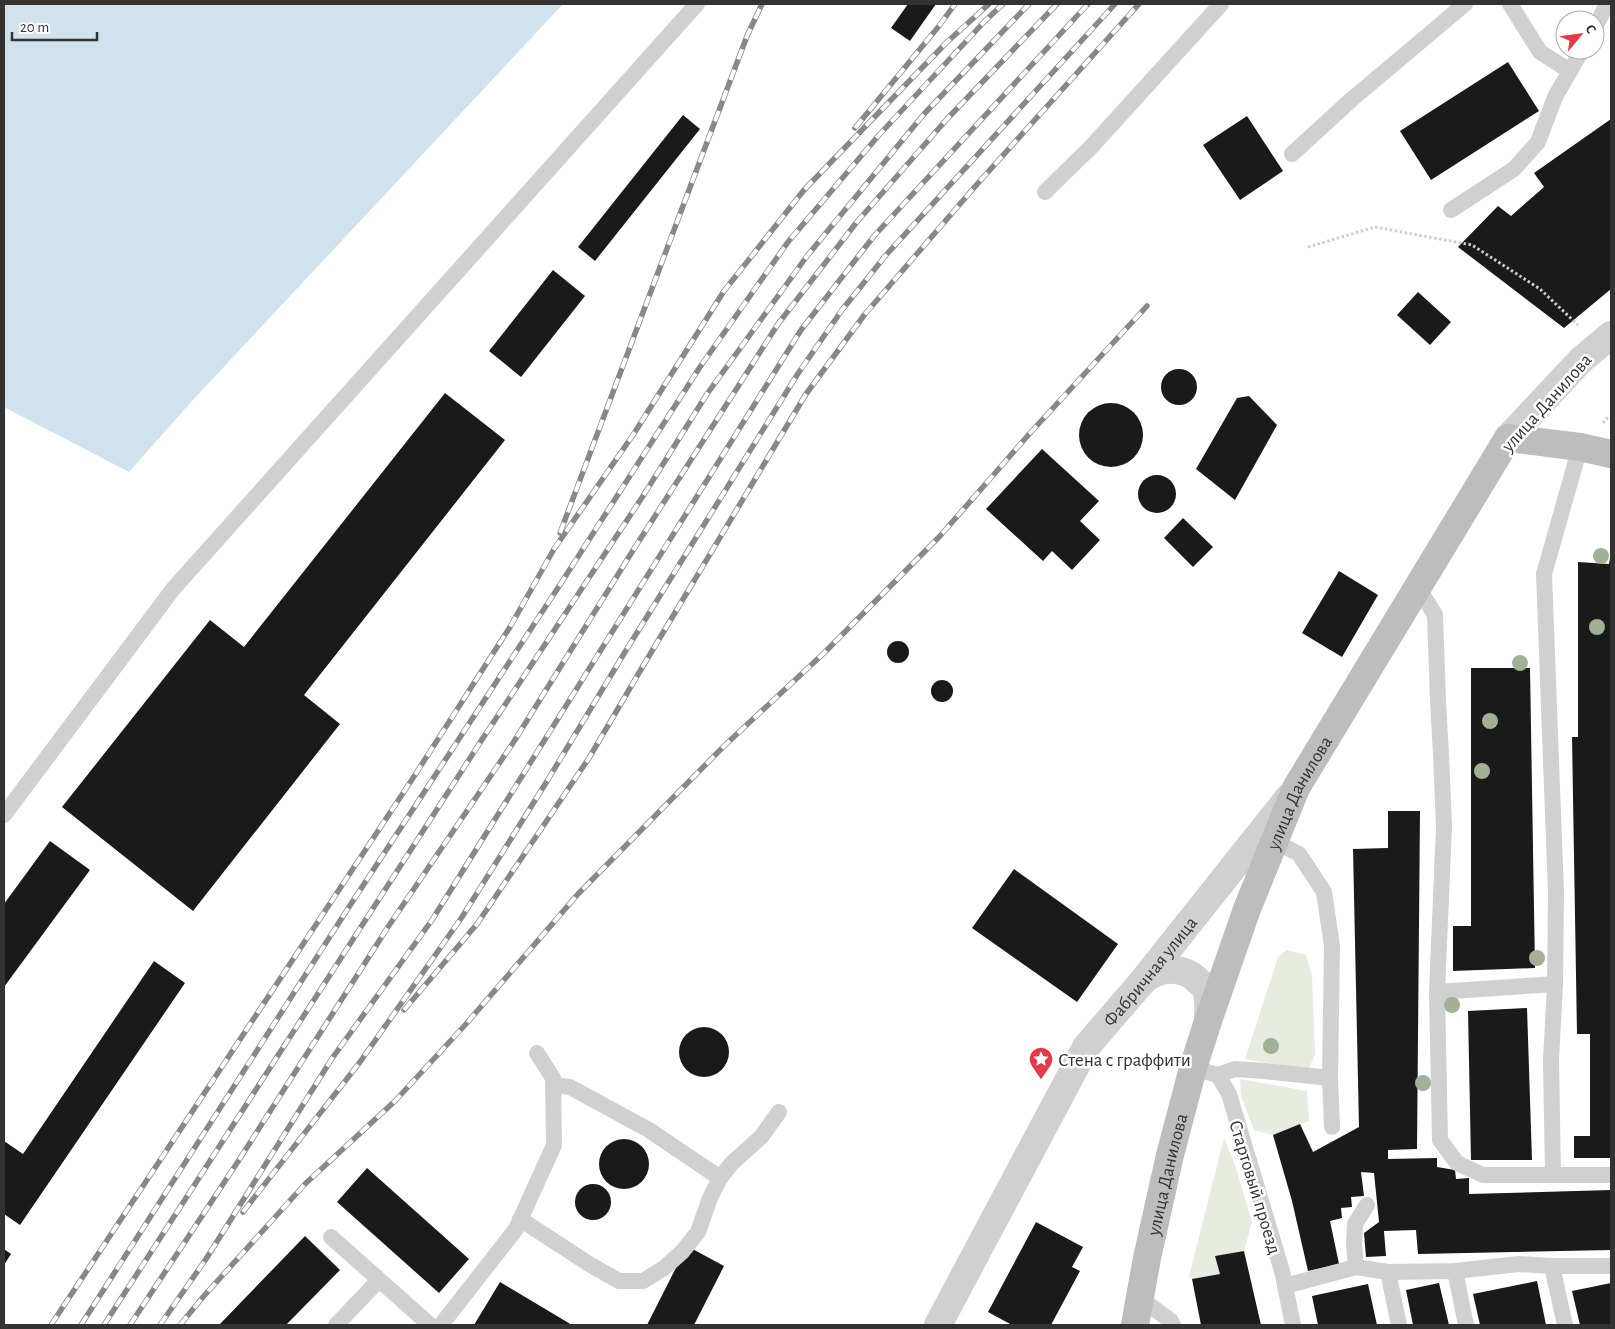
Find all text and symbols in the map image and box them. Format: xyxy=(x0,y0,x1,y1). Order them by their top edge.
scale bar xyxy=(12,10,98,42)
north arrow xyxy=(1555,10,1605,60)
text: 20 m xyxy=(20,20,49,35)
text: С xyxy=(1582,22,1599,36)
street label: улица Данилова xyxy=(1498,350,1596,456)
street label: улица Данилова xyxy=(1264,733,1336,854)
street label: Фабричная улица xyxy=(1100,913,1201,1031)
place icon: Стена с граффити xyxy=(1028,1046,1054,1080)
place label: Стена с граффити xyxy=(1058,1051,1191,1070)
street label: улица Данилова xyxy=(1144,1111,1192,1238)
street label: Стартовый проезд xyxy=(1225,1118,1284,1257)

